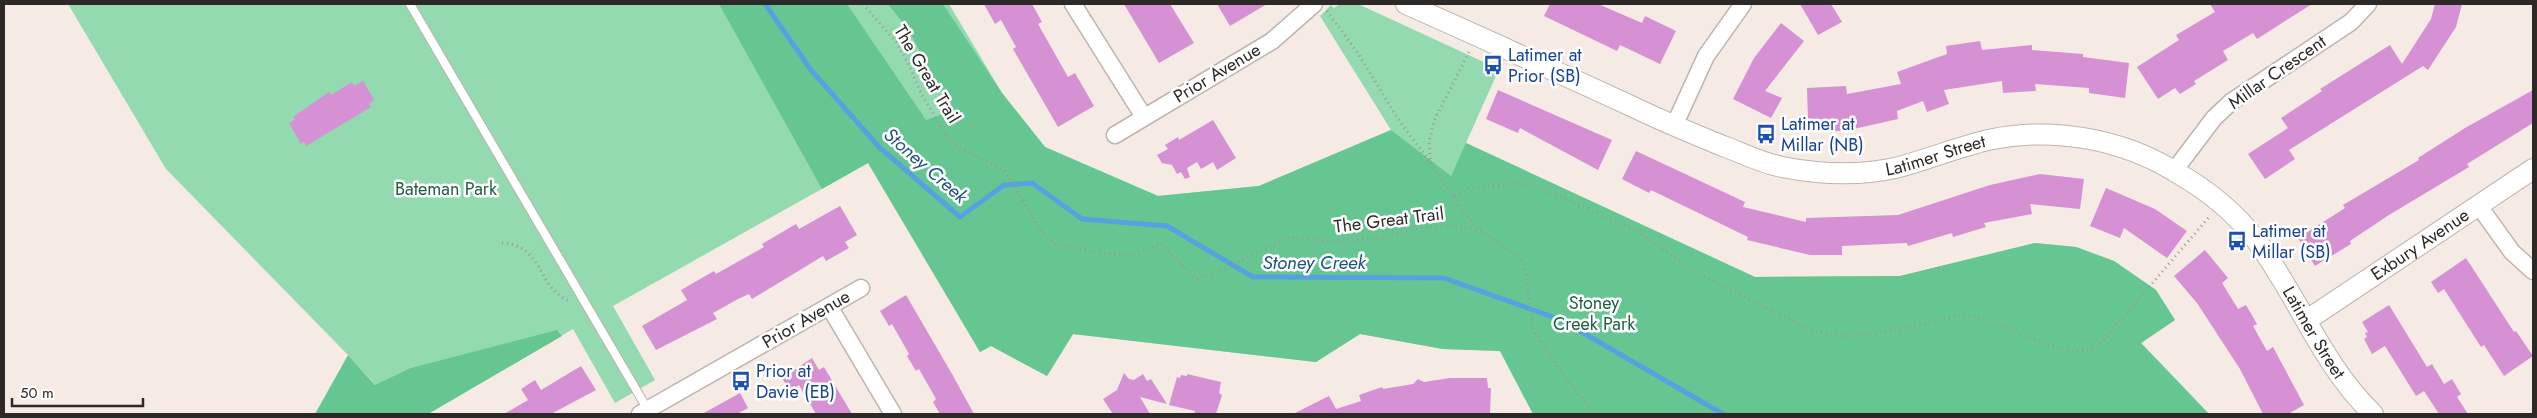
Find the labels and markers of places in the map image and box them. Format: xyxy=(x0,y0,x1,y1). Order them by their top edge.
place label: Latimer at Prior (SB) xyxy=(1508,42,1582,89)
bus stop icon: Latimer at Prior (SB) xyxy=(1482,54,1504,76)
place label: Latimer at Millar (NB) xyxy=(1781,111,1864,158)
bus stop icon: Latimer at Millar (NB) xyxy=(1755,123,1777,145)
place label: Latimer at Millar (SB) xyxy=(2252,218,2331,265)
bus stop icon: Latimer at Millar (SB) xyxy=(2226,230,2248,252)
place label: Prior at Davie (EB) xyxy=(756,358,835,405)
bus stop icon: Prior at Davie (EB) xyxy=(730,370,752,392)

